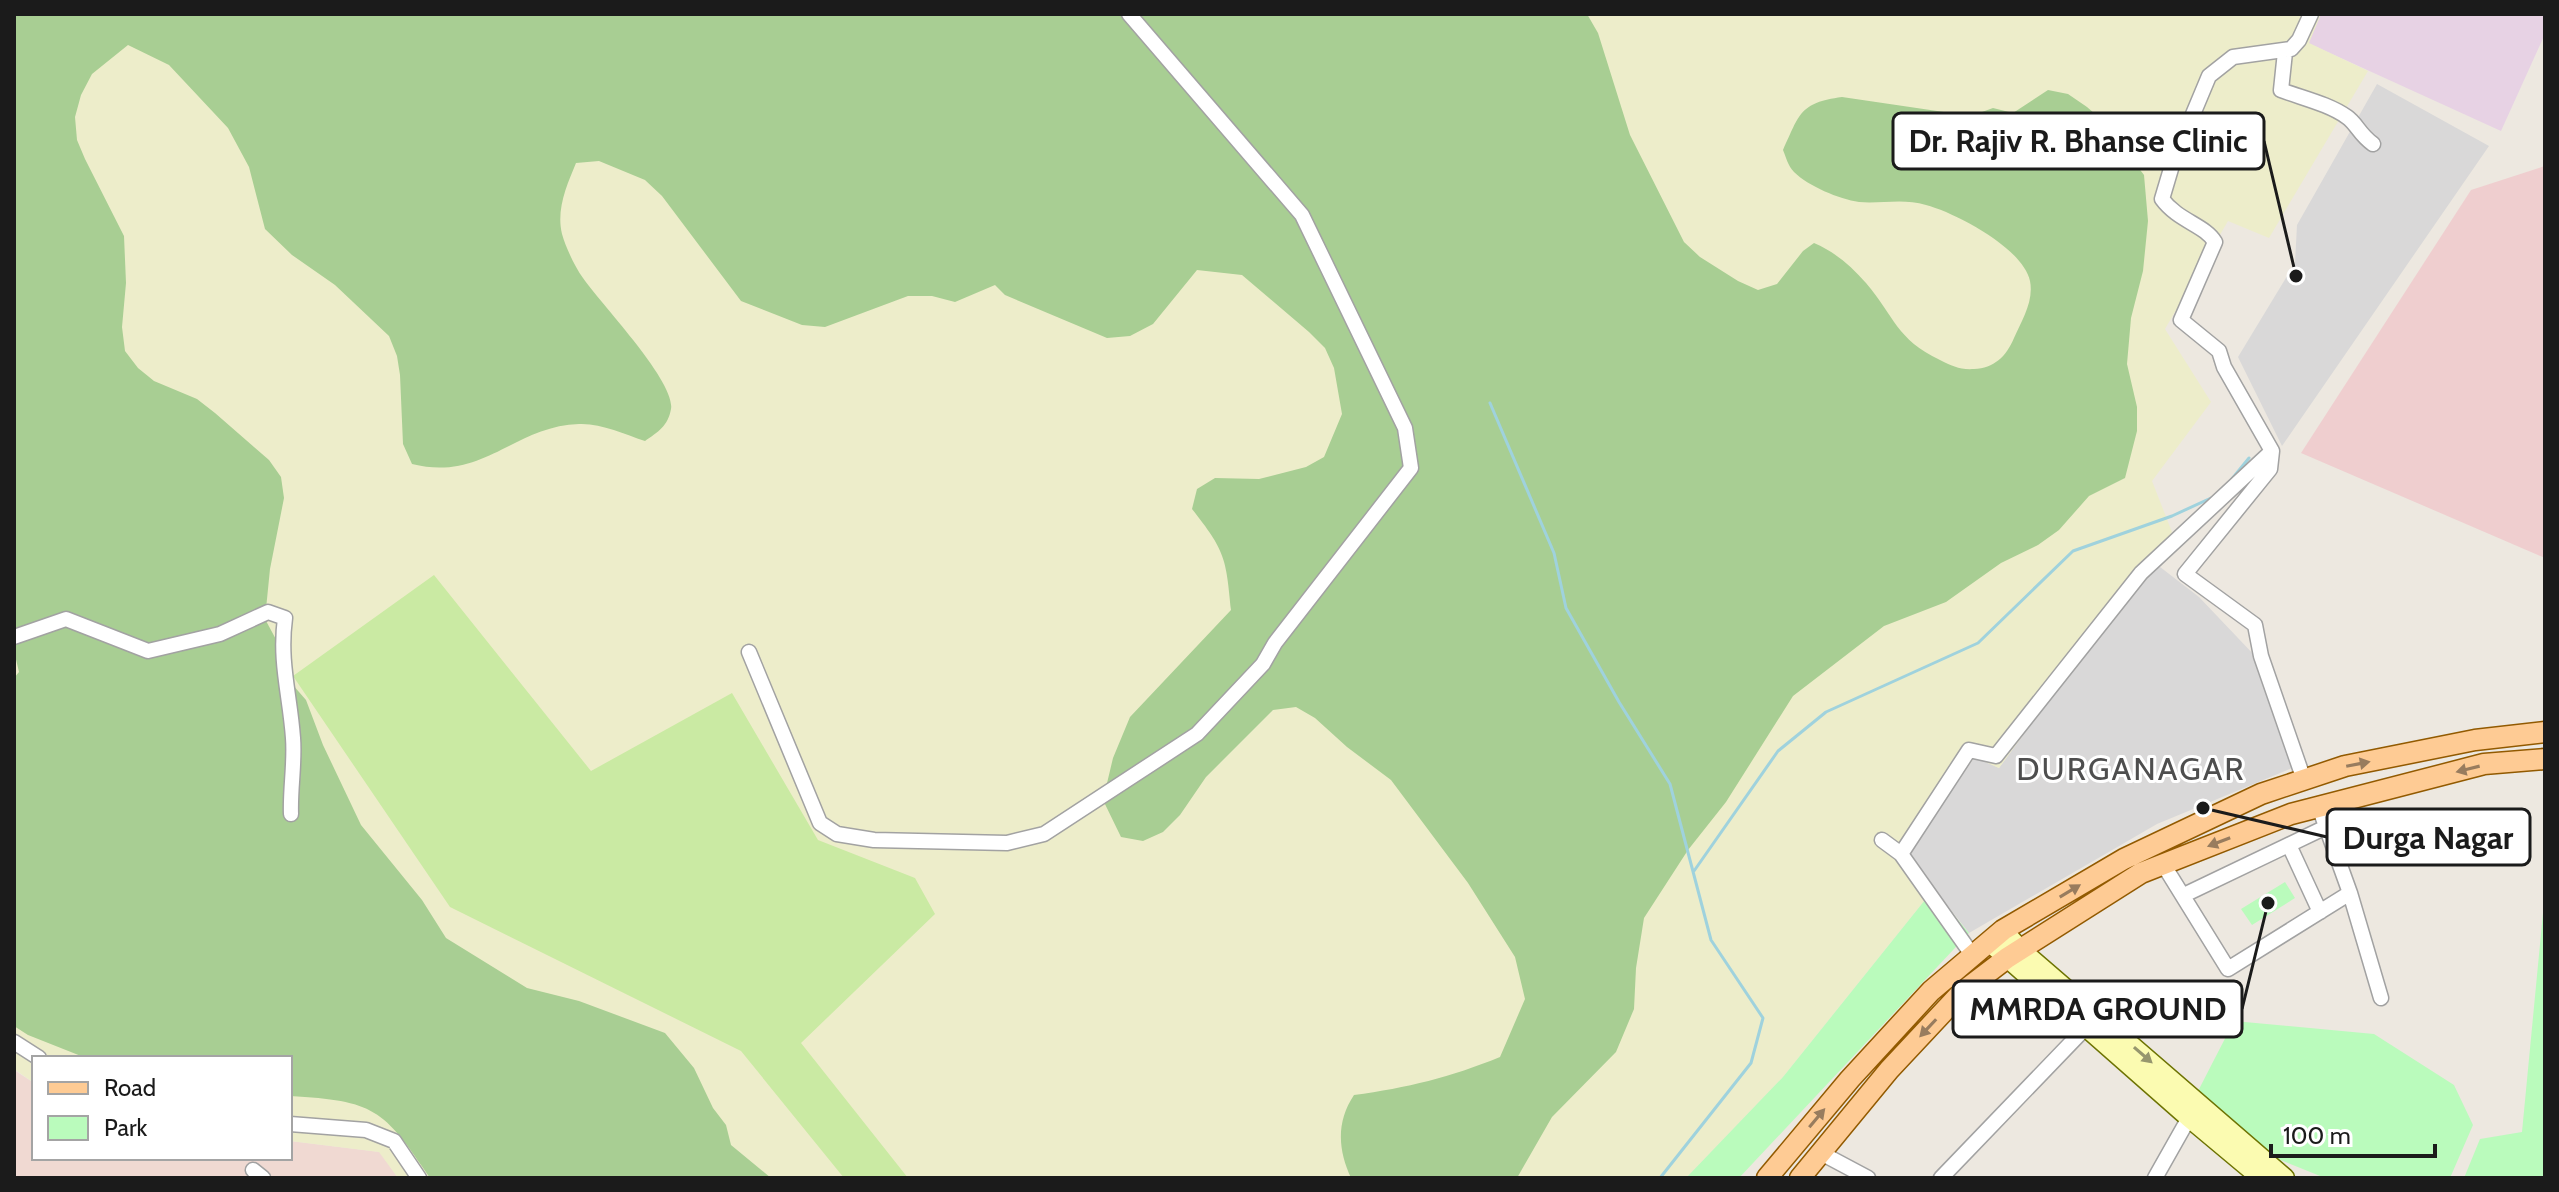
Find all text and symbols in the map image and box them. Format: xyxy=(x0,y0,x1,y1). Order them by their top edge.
callout: Dr. Rajiv R. Bhanse Clinic xyxy=(1893,113,2264,169)
text: Dr. Rajiv R. Bhanse Clinic xyxy=(1908,121,2248,160)
district label: DURGANAGAR xyxy=(2016,749,2246,788)
one-way arrow xyxy=(2346,757,2371,769)
one-way arrow xyxy=(2455,763,2480,775)
callout: Durga Nagar xyxy=(2327,809,2530,865)
text: Durga Nagar xyxy=(2343,818,2514,857)
one-way arrow xyxy=(2207,836,2231,849)
one-way arrow xyxy=(2059,884,2081,898)
callout: MMRDA GROUND xyxy=(1953,981,2242,1037)
text: MMRDA GROUND xyxy=(1969,989,2227,1028)
one-way arrow xyxy=(1919,1018,1938,1037)
one-way arrow xyxy=(2133,1046,2153,1063)
legend xyxy=(32,1056,292,1160)
text: Road xyxy=(104,1073,156,1102)
one-way arrow xyxy=(1808,1108,1825,1128)
scale bar xyxy=(2271,1108,2435,1158)
text: Park xyxy=(104,1113,147,1142)
text: 100 m xyxy=(2283,1121,2351,1150)

